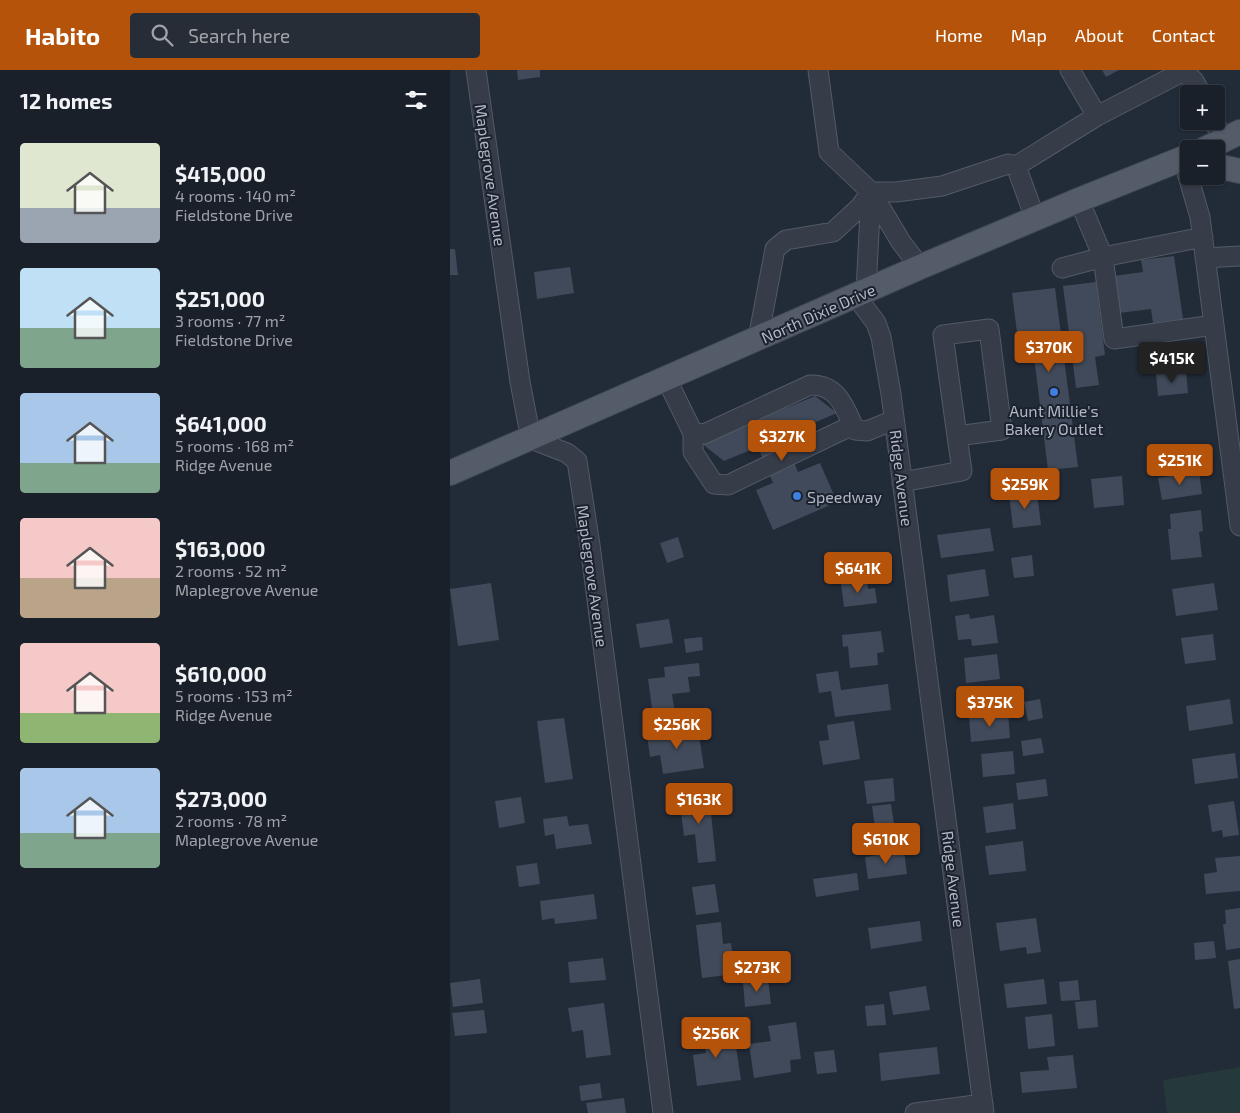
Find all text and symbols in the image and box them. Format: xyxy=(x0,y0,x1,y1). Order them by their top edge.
search box xyxy=(130,13,480,58)
text: Habito xyxy=(25,21,100,50)
icon: search xyxy=(148,21,176,49)
text: Search here xyxy=(188,24,290,47)
text: Home xyxy=(935,24,983,46)
text: Map xyxy=(1011,24,1047,46)
text: About xyxy=(1075,24,1124,46)
text: Contact xyxy=(1152,24,1215,46)
map controls xyxy=(1180,85,1225,185)
button: + xyxy=(1180,85,1225,130)
icon: filters xyxy=(402,86,430,114)
text: 12 homes xyxy=(20,88,112,113)
street label: Maplegrove Avenue xyxy=(472,103,510,247)
button: − xyxy=(1180,140,1225,185)
text: $415,000 xyxy=(175,161,266,186)
icon: home xyxy=(60,163,120,223)
text: 4 rooms · 140 m² xyxy=(175,186,296,205)
text: Fieldstone Drive xyxy=(175,205,293,224)
street label: North Dixie Drive xyxy=(758,279,878,347)
text: $251,000 xyxy=(175,286,265,311)
icon: home xyxy=(60,288,120,348)
text: 3 rooms · 77 m² xyxy=(175,311,286,330)
text: Fieldstone Drive xyxy=(175,330,293,349)
pin: $370K xyxy=(1014,330,1084,373)
text: $370K xyxy=(1025,337,1073,356)
pin: $415K xyxy=(1137,342,1207,384)
text: $415K xyxy=(1149,348,1195,367)
marker: Aunt Millie's Bakery Outlet xyxy=(1048,386,1060,398)
place label: Aunt Millie's Bakery Outlet xyxy=(1005,401,1103,438)
text: $641,000 xyxy=(175,411,267,436)
icon: home xyxy=(60,413,120,473)
pin: $327K xyxy=(747,420,817,462)
text: $327K xyxy=(759,426,805,445)
street label: Ridge Avenue xyxy=(887,429,917,527)
text: 5 rooms · 168 m² xyxy=(175,436,294,455)
pin: $251K xyxy=(1145,444,1215,486)
text: $251K xyxy=(1158,450,1202,469)
text: Ridge Avenue xyxy=(175,455,272,474)
pin: $259K xyxy=(990,468,1060,510)
text: $259K xyxy=(1002,474,1049,493)
place label: Speedway xyxy=(807,487,883,506)
marker: Speedway xyxy=(791,490,803,502)
street label: Maplegrove Avenue xyxy=(574,504,612,648)
text: $163,000 xyxy=(175,536,265,561)
icon: home xyxy=(60,538,120,598)
pin: $641K xyxy=(823,552,893,594)
text: $641K xyxy=(835,558,881,577)
text: 2 rooms · 52 m² xyxy=(175,561,287,580)
text: Maplegrove Avenue xyxy=(175,580,318,599)
text: $610,000 xyxy=(175,661,267,686)
icon: home xyxy=(60,663,120,723)
text: 5 rooms · 153 m² xyxy=(175,686,293,705)
pin: $375K xyxy=(955,686,1025,728)
text: $375K xyxy=(967,692,1013,711)
text: Ridge Avenue xyxy=(175,705,272,724)
pin: $256K xyxy=(642,708,712,750)
text: $256K xyxy=(654,714,701,733)
pin: $163K xyxy=(664,782,734,825)
text: $273,000 xyxy=(175,786,267,811)
icon: home xyxy=(60,788,120,848)
text: $163K xyxy=(677,789,721,808)
text: 2 rooms · 78 m² xyxy=(175,811,287,830)
pin: $610K xyxy=(851,822,921,865)
text: $610K xyxy=(863,829,909,848)
text: Maplegrove Avenue xyxy=(175,830,318,849)
street label: Ridge Avenue xyxy=(939,830,969,928)
pin: $273K xyxy=(722,950,792,993)
text: $273K xyxy=(734,957,780,976)
pin: $256K xyxy=(681,1016,751,1059)
text: $256K xyxy=(693,1023,740,1042)

